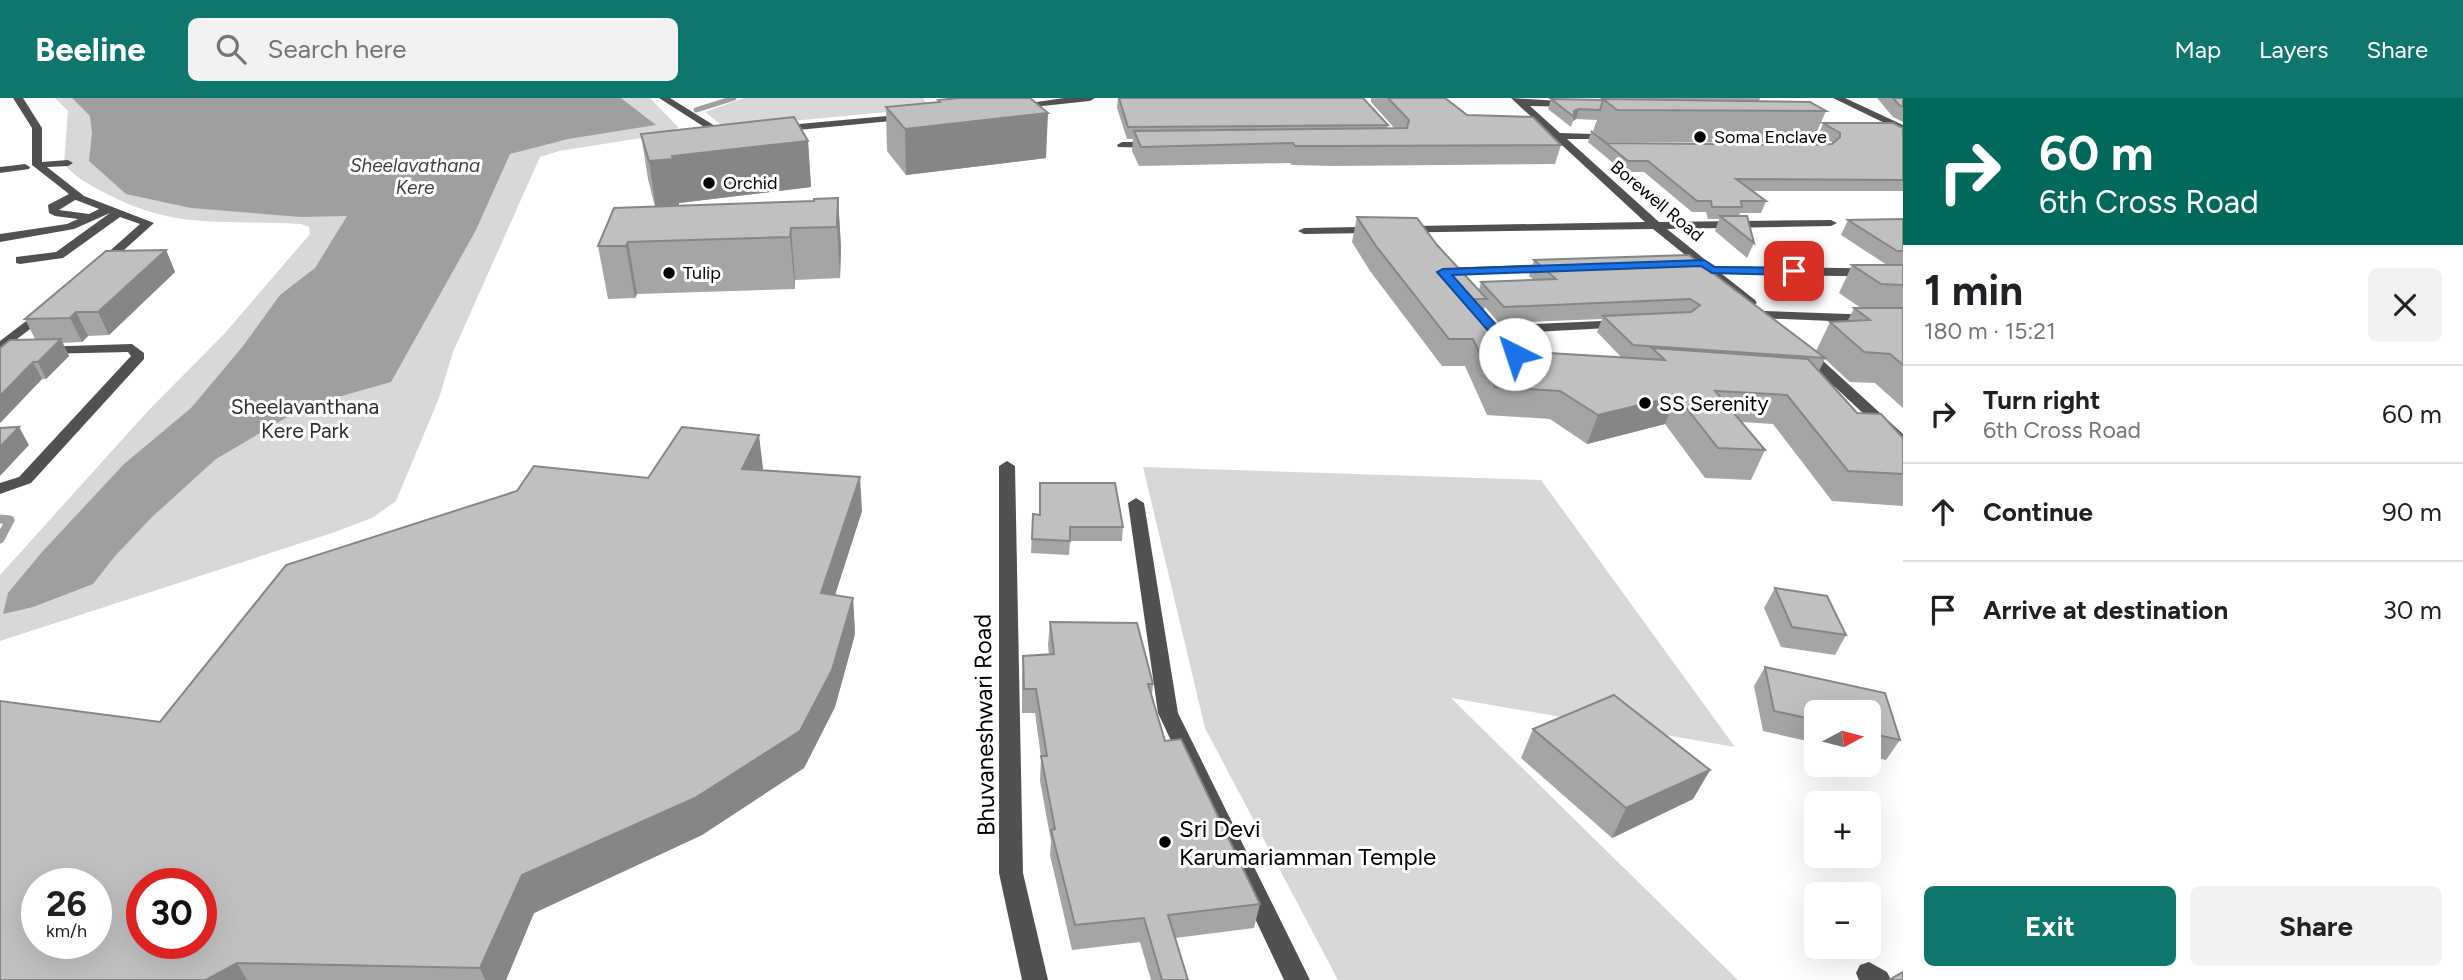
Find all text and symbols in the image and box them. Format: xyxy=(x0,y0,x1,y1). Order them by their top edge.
search box xyxy=(188,18,678,81)
text: Beeline xyxy=(35,30,146,69)
icon: search xyxy=(212,30,250,68)
text: Search here xyxy=(268,33,406,65)
text: Map xyxy=(2174,35,2221,64)
text: Layers xyxy=(2259,35,2328,64)
text: Share xyxy=(2366,35,2428,64)
text: 60 m xyxy=(2039,123,2154,182)
place label: Soma Enclave xyxy=(1714,126,1827,148)
icon: right xyxy=(1924,126,2015,217)
marker: Soma Enclave xyxy=(1692,129,1708,145)
water label: Sheelavathana Kere xyxy=(350,154,480,199)
street label: Borewell Road xyxy=(1606,156,1708,246)
place label: Orchid xyxy=(723,172,778,194)
marker: Orchid xyxy=(701,175,717,191)
text: 6th Cross Road xyxy=(2039,183,2259,221)
pin xyxy=(1764,241,1824,301)
icon: arrive xyxy=(1775,252,1813,290)
place label: Tulip xyxy=(683,262,721,284)
marker: Tulip xyxy=(661,265,677,281)
text: 1 min xyxy=(1924,265,2023,316)
button: close xyxy=(2368,268,2442,342)
position arrow xyxy=(1478,317,1552,391)
text: 180 m · 15:21 xyxy=(1924,317,2056,345)
text: Turn right xyxy=(1983,384,2100,416)
place label: SS Serenity xyxy=(1659,391,1768,416)
park label: Sheelavanthana Kere Park xyxy=(231,394,379,443)
marker: SS Serenity xyxy=(1637,395,1653,411)
icon: right xyxy=(1924,395,1962,433)
text: 60 m xyxy=(2382,398,2442,430)
text: 6th Cross Road xyxy=(1983,416,2141,444)
icon: ahead xyxy=(1924,493,1962,531)
text: Continue xyxy=(1983,496,2093,528)
text: 90 m xyxy=(2382,496,2442,528)
icon: arrive xyxy=(1924,591,1962,629)
text: Arrive at destination xyxy=(1983,594,2228,626)
text: 30 m xyxy=(2383,594,2442,626)
street label: Bhuvaneshwari Road xyxy=(968,614,1000,836)
north arrow xyxy=(1804,700,1881,777)
map controls xyxy=(1804,700,1881,959)
button: + xyxy=(1804,791,1881,868)
place label: Sri Devi Karumariamman Temple xyxy=(1179,814,1436,871)
marker: Sri Devi Karumariamman Temple xyxy=(1157,834,1173,850)
speed limit sign: 30 xyxy=(126,868,217,959)
button: − xyxy=(1804,882,1881,959)
text: 26 xyxy=(46,883,87,925)
button: Exit xyxy=(1924,886,2176,966)
button: Share xyxy=(2190,886,2442,966)
text: km/h xyxy=(46,920,87,942)

